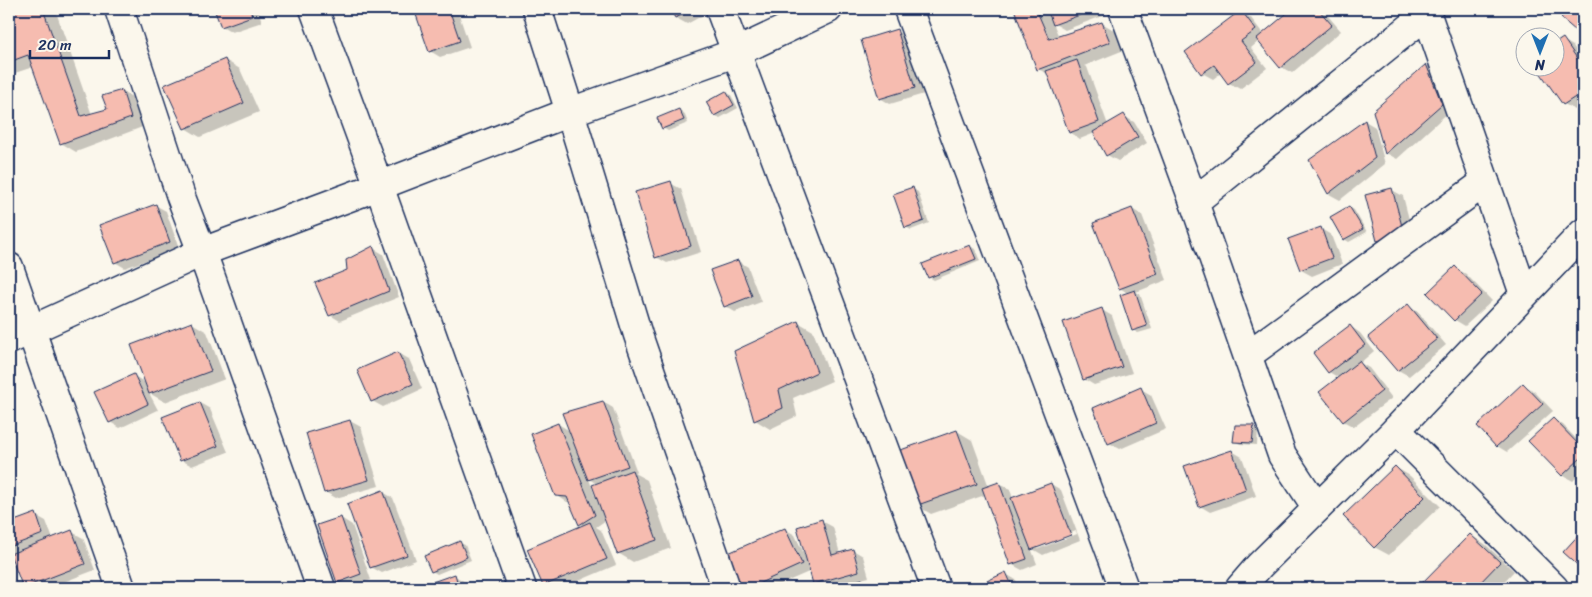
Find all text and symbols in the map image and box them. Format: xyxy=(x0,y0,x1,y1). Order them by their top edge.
scale bar xyxy=(30,28,109,60)
north arrow xyxy=(1514,28,1564,78)
text: 20 m xyxy=(38,32,72,58)
text: N xyxy=(1535,52,1546,77)

